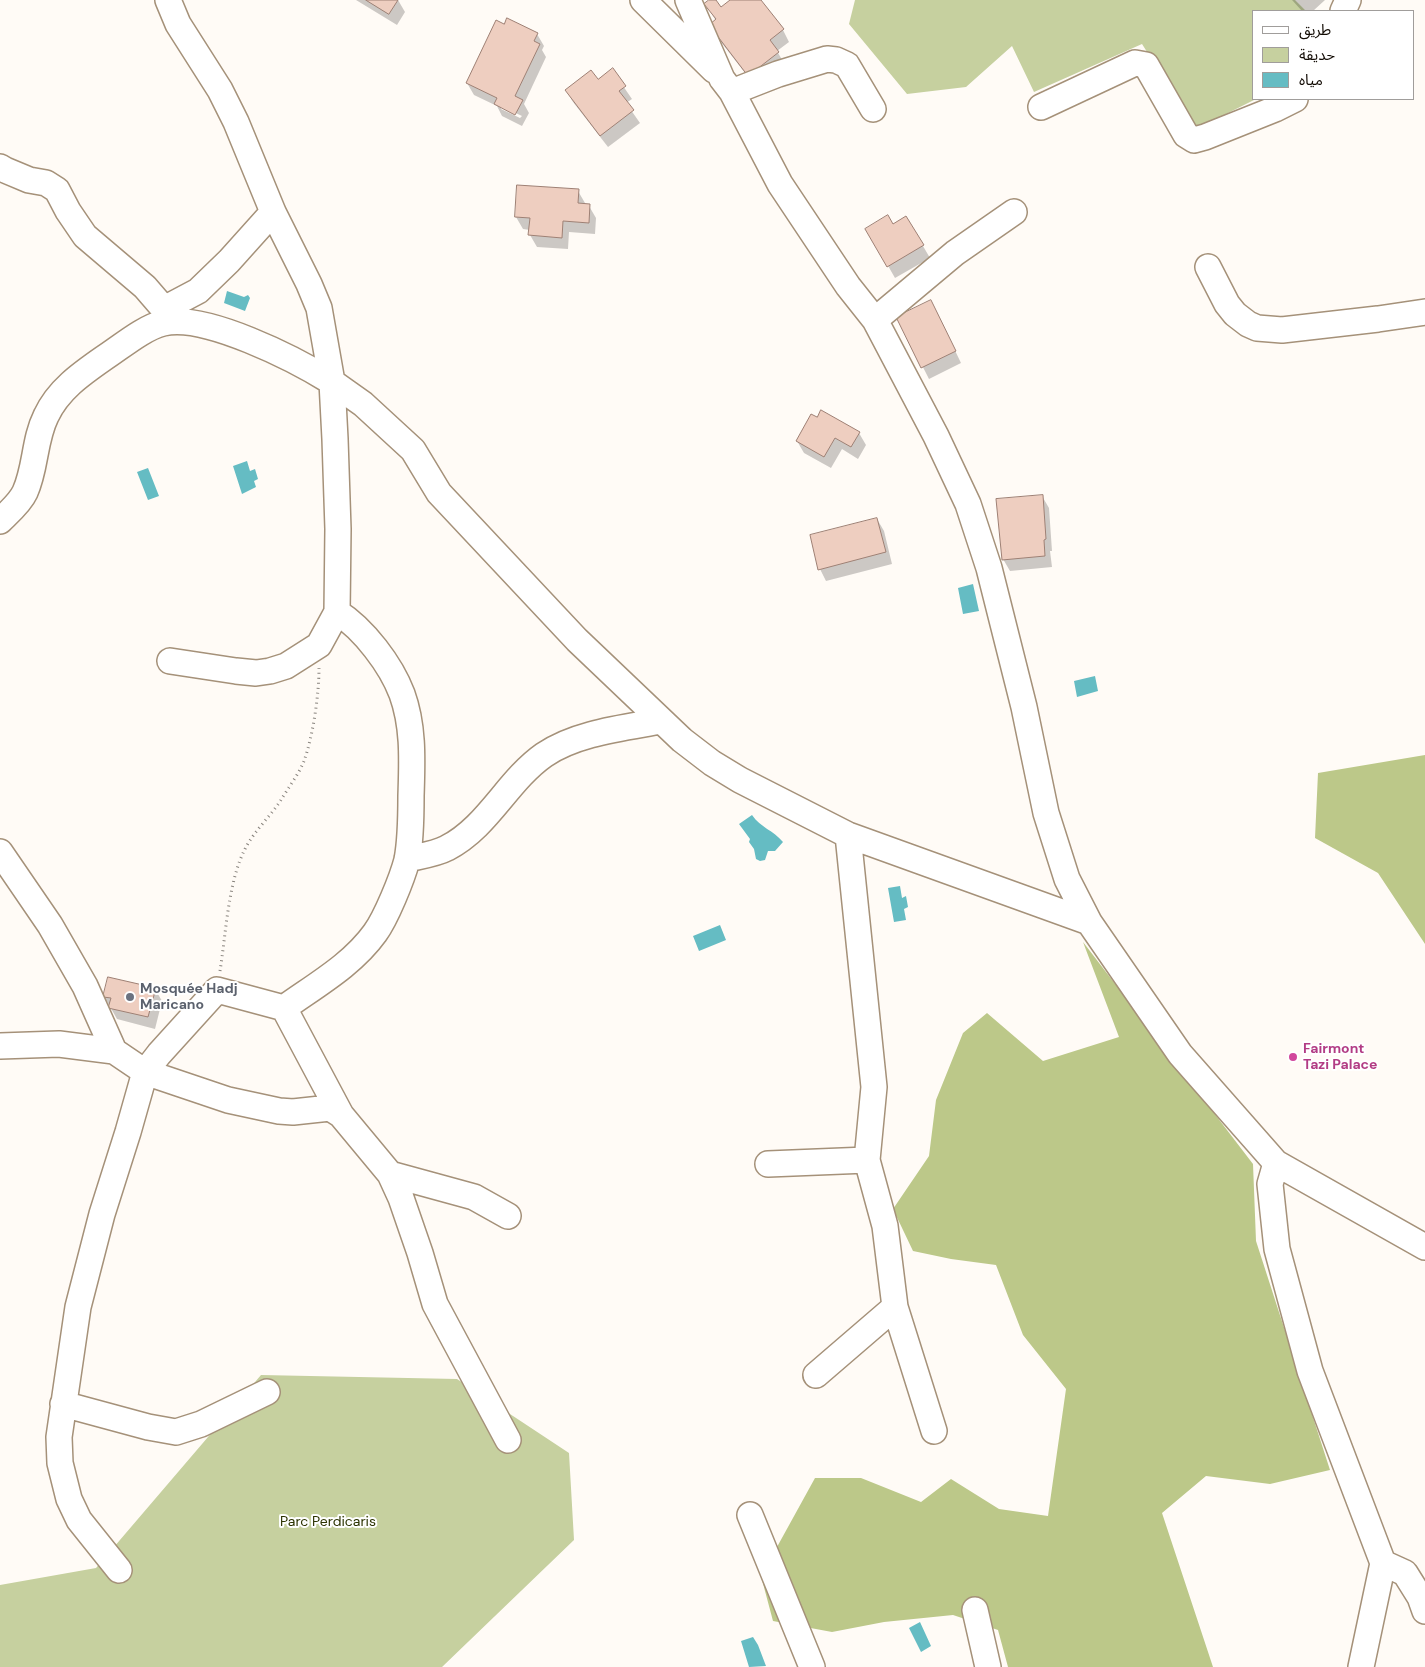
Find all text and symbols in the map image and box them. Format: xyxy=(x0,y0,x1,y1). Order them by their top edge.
legend xyxy=(1252,10,1415,100)
text: طريق xyxy=(1299,20,1331,40)
text: حديقة xyxy=(1299,45,1335,65)
text: مياه xyxy=(1299,70,1323,90)
place label: Mosquée Hadj Maricano xyxy=(140,981,238,1014)
marker: Mosquée Hadj Maricano xyxy=(124,991,136,1003)
place label: Fairmont Tazi Palace xyxy=(1303,1041,1378,1074)
marker: Fairmont Tazi Palace xyxy=(1287,1051,1299,1063)
park label: Parc Perdicaris xyxy=(280,1514,376,1530)

